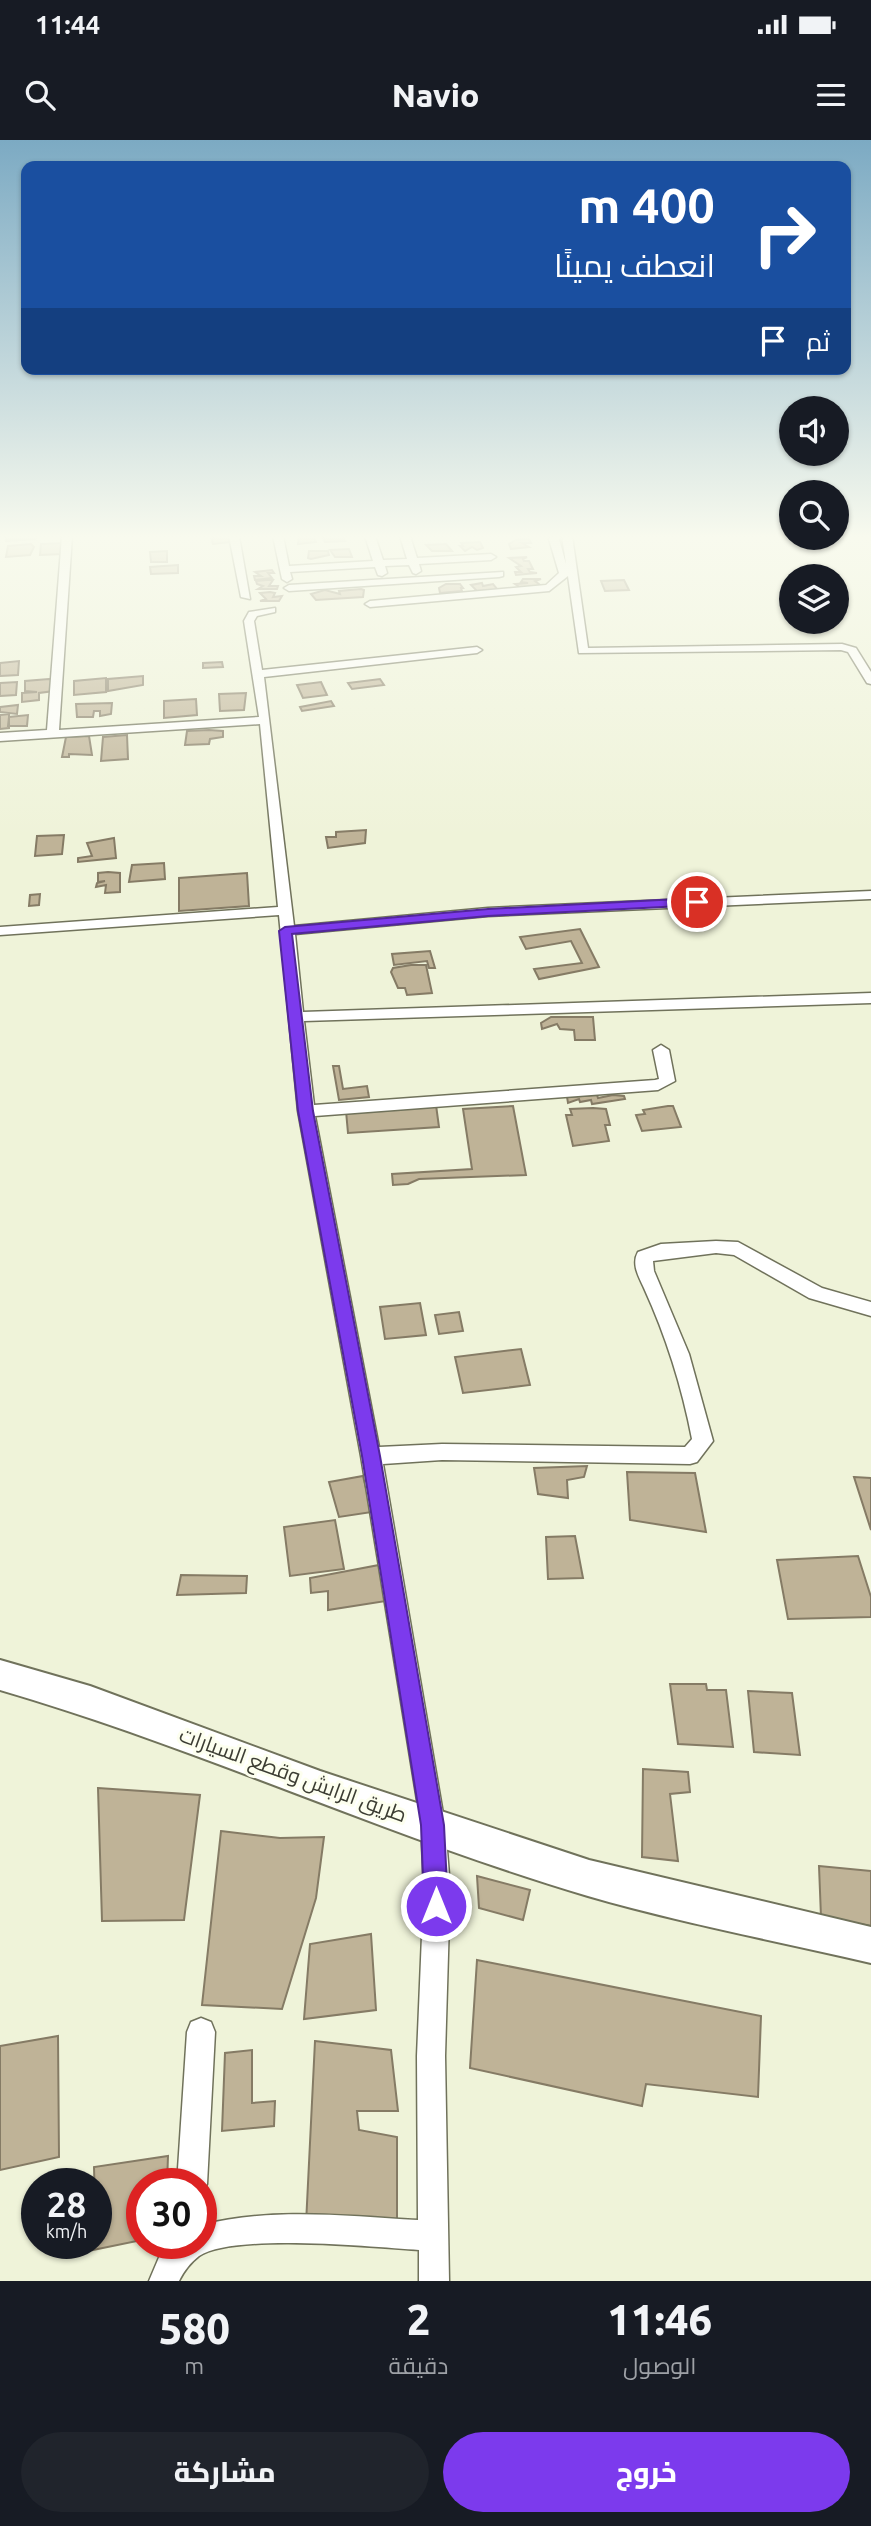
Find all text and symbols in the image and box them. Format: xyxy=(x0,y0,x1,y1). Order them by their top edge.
text: 11:44 xyxy=(35,10,100,39)
icon: search xyxy=(21,76,59,114)
icon: menu xyxy=(812,76,850,114)
text: Navio xyxy=(392,77,479,113)
text: 400 m xyxy=(578,177,715,232)
icon: right xyxy=(739,189,830,280)
text: انعطف يمينًا xyxy=(554,247,715,283)
icon: arrive xyxy=(754,322,792,360)
text: ثم xyxy=(806,327,830,356)
map controls xyxy=(779,396,849,634)
button: sound xyxy=(779,396,849,466)
button: search xyxy=(779,480,849,550)
button: layers xyxy=(779,564,849,634)
pin xyxy=(667,872,727,932)
icon: arrive xyxy=(678,883,716,921)
street label: طريق الرابش وقطع السيارات xyxy=(175,1722,410,1829)
position arrow xyxy=(399,1869,473,1943)
speed limit sign: 30 xyxy=(126,2168,217,2259)
text: 28 xyxy=(47,2184,86,2224)
text: km/h xyxy=(46,2221,87,2241)
text: 2 xyxy=(407,2296,430,2343)
text: 11:46 xyxy=(607,2296,712,2343)
text: 580 xyxy=(159,2305,230,2352)
text: m xyxy=(184,2353,204,2378)
text: دقيقة xyxy=(389,2353,448,2378)
text: الوصول xyxy=(623,2353,696,2378)
button: مشاركة xyxy=(21,2432,429,2512)
button: خروج xyxy=(443,2432,850,2512)

